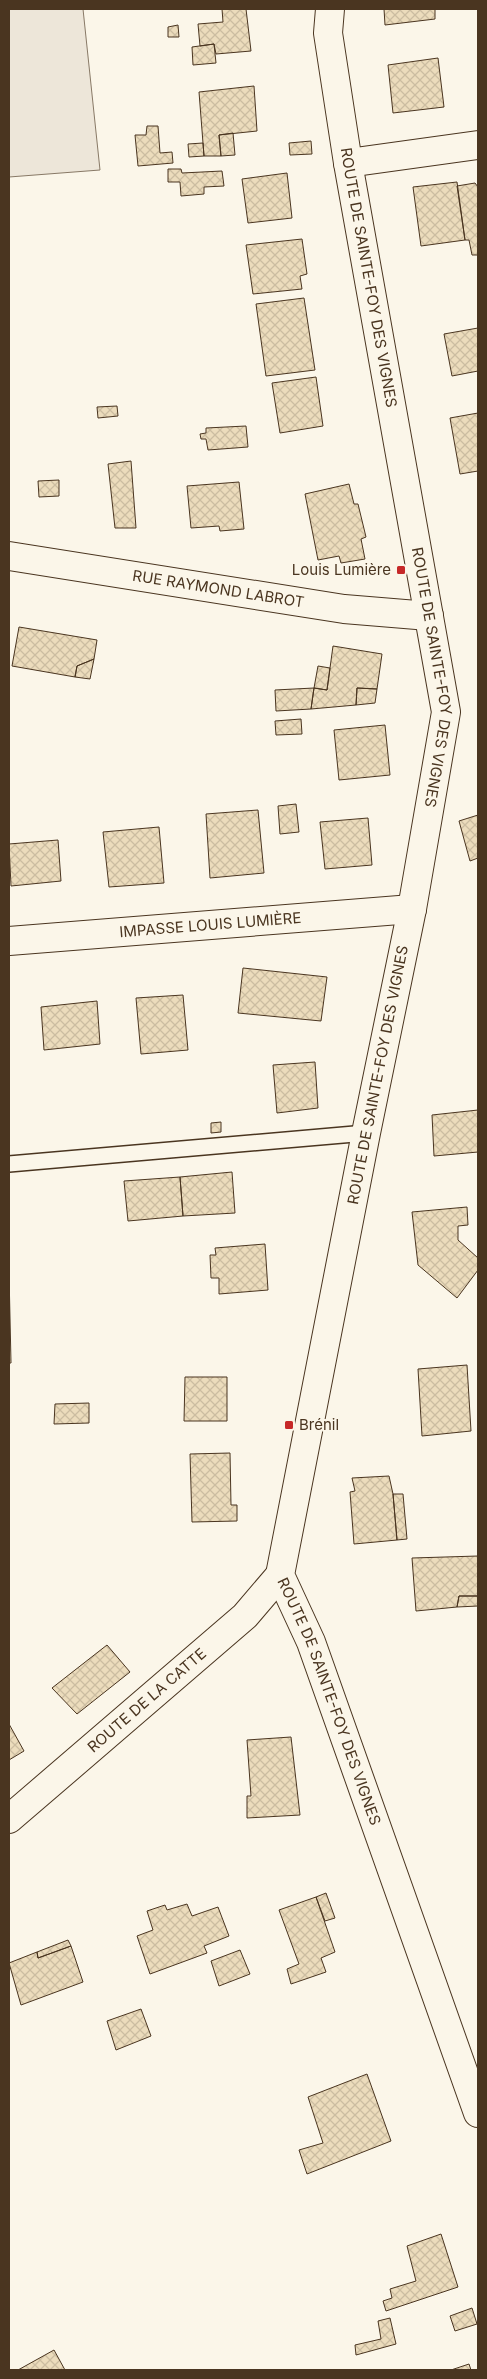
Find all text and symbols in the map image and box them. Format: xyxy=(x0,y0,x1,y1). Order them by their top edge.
street label: ROUTE DE SAINTE-FOY DES VIGNES xyxy=(337,146,401,409)
street label: ROUTE DE SAINTE-FOY DES VIGNES xyxy=(408,546,456,809)
place label: Louis Lumière xyxy=(292,560,391,579)
marker: Louis Lumière xyxy=(395,564,407,576)
street label: RUE RAYMOND LABROT xyxy=(131,566,306,612)
street label: IMPASSE LOUIS LUMIÈRE xyxy=(119,908,302,941)
street label: ROUTE DE SAINTE-FOY DES VIGNES xyxy=(343,944,412,1206)
place label: Brénil xyxy=(299,1415,339,1434)
marker: Brénil xyxy=(283,1419,295,1431)
street label: ROUTE DE SAINTE-FOY DES VIGNES xyxy=(273,1574,385,1828)
street label: ROUTE DE LA CATTE xyxy=(83,1644,210,1756)

